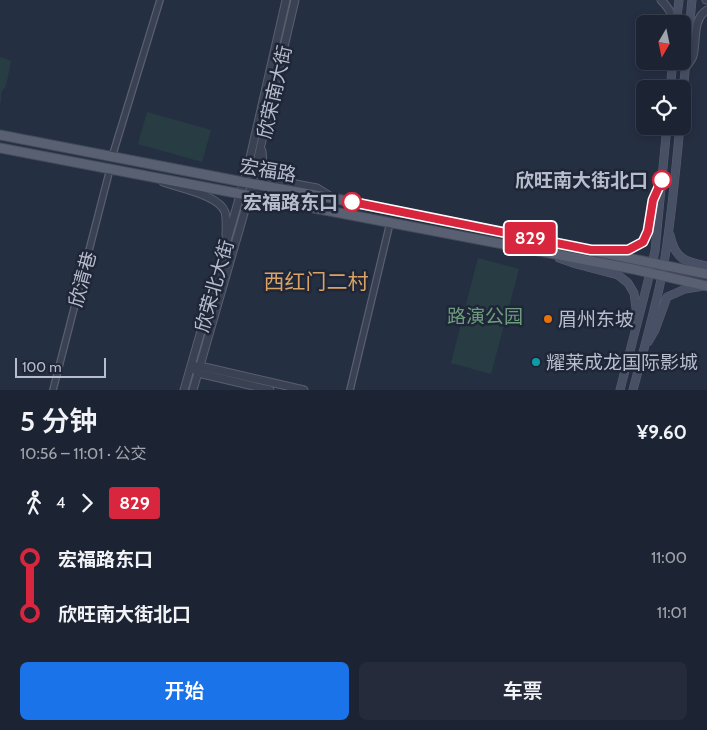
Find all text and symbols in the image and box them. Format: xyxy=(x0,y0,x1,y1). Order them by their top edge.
north arrow xyxy=(636,15,691,70)
map controls xyxy=(636,15,691,135)
street label: 欣荣南大街 xyxy=(253,43,296,141)
button: locate xyxy=(636,80,691,135)
street label: 宏福路 xyxy=(238,154,298,187)
place label: 欣旺南大街北口 xyxy=(515,169,648,192)
marker: 欣旺南大街北口 xyxy=(652,170,672,190)
place label: 宏福路东口 xyxy=(243,191,338,214)
marker: 宏福路东口 xyxy=(342,192,362,212)
line badge: 829 xyxy=(501,222,559,254)
text: 829 xyxy=(515,227,545,249)
street label: 欣荣北大街 xyxy=(190,237,239,335)
street label: 欣清巷 xyxy=(64,249,101,310)
district label: 西红门二村 xyxy=(264,269,369,294)
park label: 路演公园 xyxy=(447,305,523,328)
place label: 眉州东坡 xyxy=(558,308,634,331)
marker: 眉州东坡 xyxy=(542,313,554,325)
place label: 耀莱成龙国际影城 xyxy=(546,351,698,374)
scale bar xyxy=(15,355,106,378)
marker: 耀莱成龙国际影城 xyxy=(530,356,542,368)
text: 100 m xyxy=(22,358,62,376)
text: 5 分钟 xyxy=(20,404,97,438)
text: ¥9.60 xyxy=(637,421,687,444)
text: 10:56 – 11:01 · 公交 xyxy=(20,444,147,463)
icon: walk xyxy=(20,489,48,517)
icon: forward xyxy=(73,489,101,517)
text: 829 xyxy=(119,492,150,514)
text: 4 xyxy=(56,493,65,512)
text: 宏福路东口 xyxy=(58,548,153,571)
text: 11:00 xyxy=(651,548,687,567)
text: 欣旺南大街北口 xyxy=(58,603,191,626)
text: 11:01 xyxy=(657,603,687,622)
button: 开始 xyxy=(20,662,349,720)
button: 车票 xyxy=(359,662,687,720)

